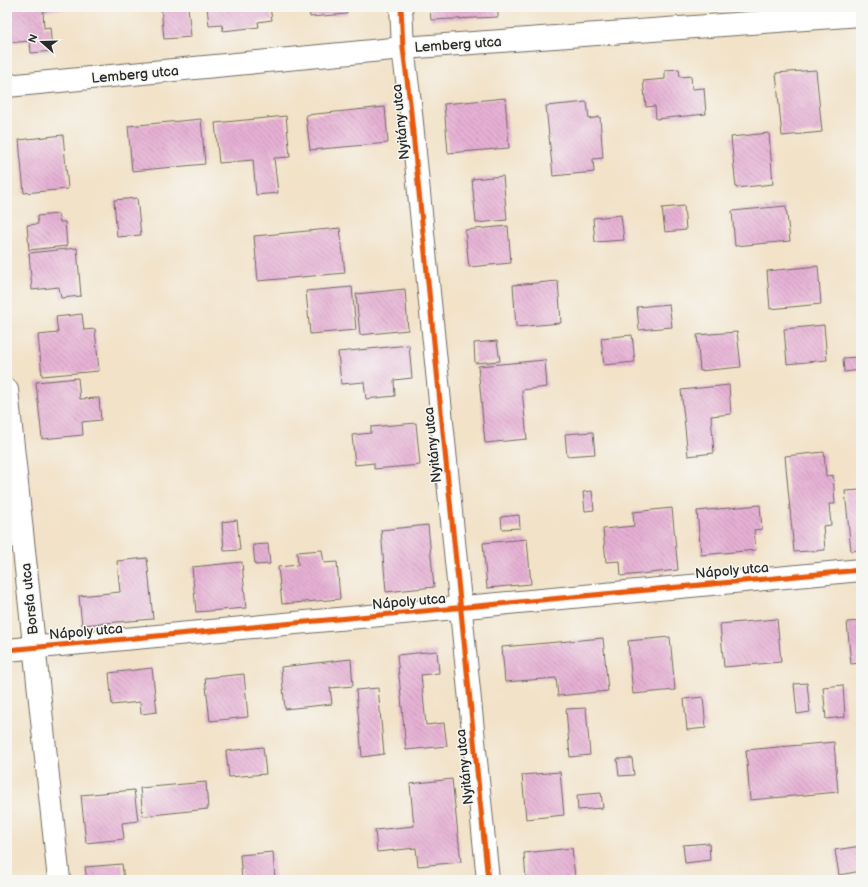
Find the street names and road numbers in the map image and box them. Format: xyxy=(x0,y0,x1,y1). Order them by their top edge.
street label: Lemberg utca xyxy=(414,33,502,56)
street label: Lemberg utca xyxy=(91,62,179,87)
street label: Nyitány utca xyxy=(388,83,413,161)
street label: Nyitány utca xyxy=(420,406,445,484)
street label: Nápoly utca xyxy=(694,559,770,582)
street label: Borsfa utca xyxy=(17,562,42,636)
street label: Nápoly utca xyxy=(371,590,447,613)
street label: Nápoly utca xyxy=(48,620,124,643)
street label: Nyitány utca xyxy=(452,728,477,806)

